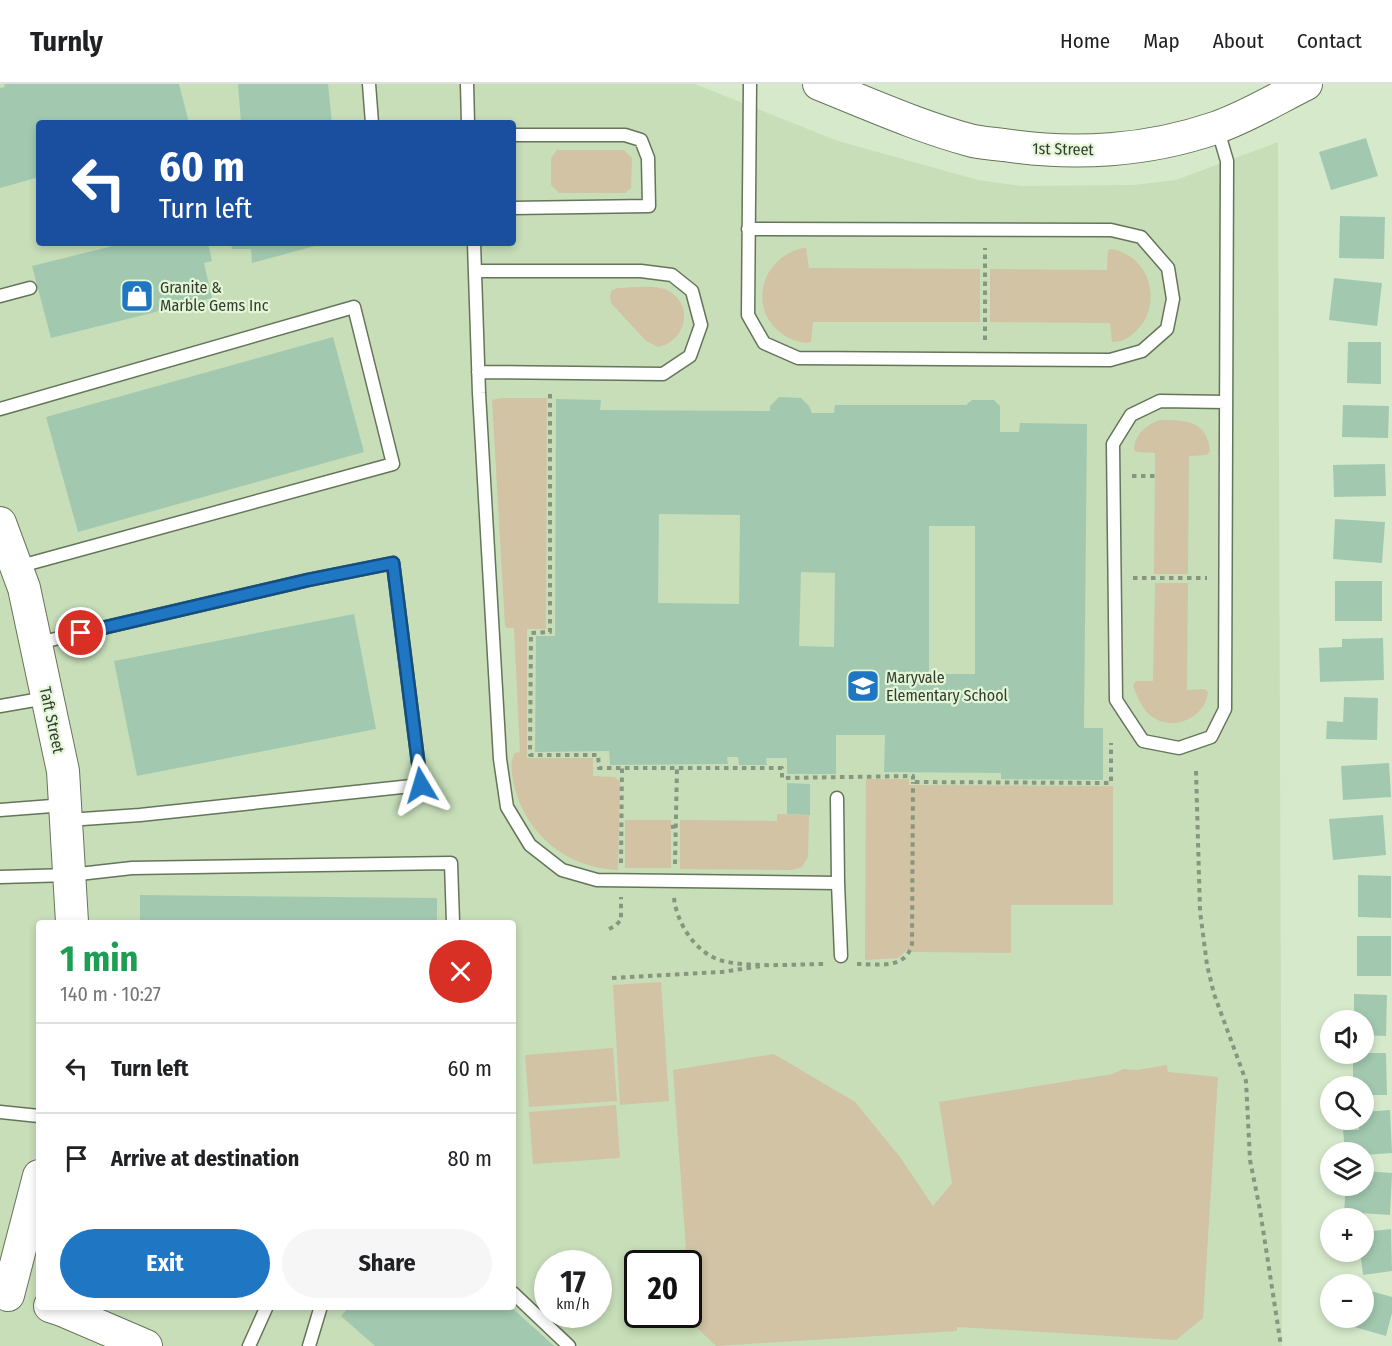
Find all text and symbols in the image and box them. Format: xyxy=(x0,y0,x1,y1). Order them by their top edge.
text: Turnly xyxy=(30,25,103,58)
text: Home xyxy=(1060,28,1110,54)
text: Map xyxy=(1143,28,1180,54)
text: About xyxy=(1213,28,1264,54)
text: Contact xyxy=(1297,28,1362,54)
street label: 1st Street xyxy=(1032,139,1095,159)
text: 60 m xyxy=(159,142,245,192)
icon: left xyxy=(60,144,138,222)
text: Turn left xyxy=(159,193,252,225)
shop icon: Granite & Marble Gems Inc xyxy=(119,278,155,314)
place label: Granite & Marble Gems Inc xyxy=(160,278,269,315)
pin xyxy=(55,607,106,658)
icon: arrive xyxy=(64,616,97,649)
school or university icon: Maryvale Elementary School xyxy=(845,668,881,704)
place label: Maryvale Elementary School xyxy=(886,668,1008,705)
street label: Taft Street xyxy=(36,685,68,756)
position arrow xyxy=(389,753,453,817)
text: 1 min xyxy=(60,937,138,981)
button: close xyxy=(429,940,492,1003)
text: 140 m · 10:27 xyxy=(60,982,161,1006)
map controls xyxy=(1320,1010,1374,1328)
button: sound xyxy=(1320,1010,1374,1064)
icon: left xyxy=(60,1052,93,1085)
text: Turn left xyxy=(111,1055,189,1082)
text: 60 m xyxy=(448,1055,492,1082)
button: search xyxy=(1320,1076,1374,1130)
icon: arrive xyxy=(60,1142,93,1175)
button: layers xyxy=(1320,1142,1374,1196)
text: Arrive at destination xyxy=(111,1145,299,1172)
text: 80 m xyxy=(447,1145,492,1172)
button: + xyxy=(1320,1208,1374,1262)
button: Exit xyxy=(60,1229,270,1298)
button: Share xyxy=(282,1229,492,1298)
speed limit sign: 20 xyxy=(624,1250,702,1328)
text: 17 xyxy=(560,1264,586,1300)
button: − xyxy=(1320,1274,1374,1328)
text: km/h xyxy=(556,1295,590,1313)

